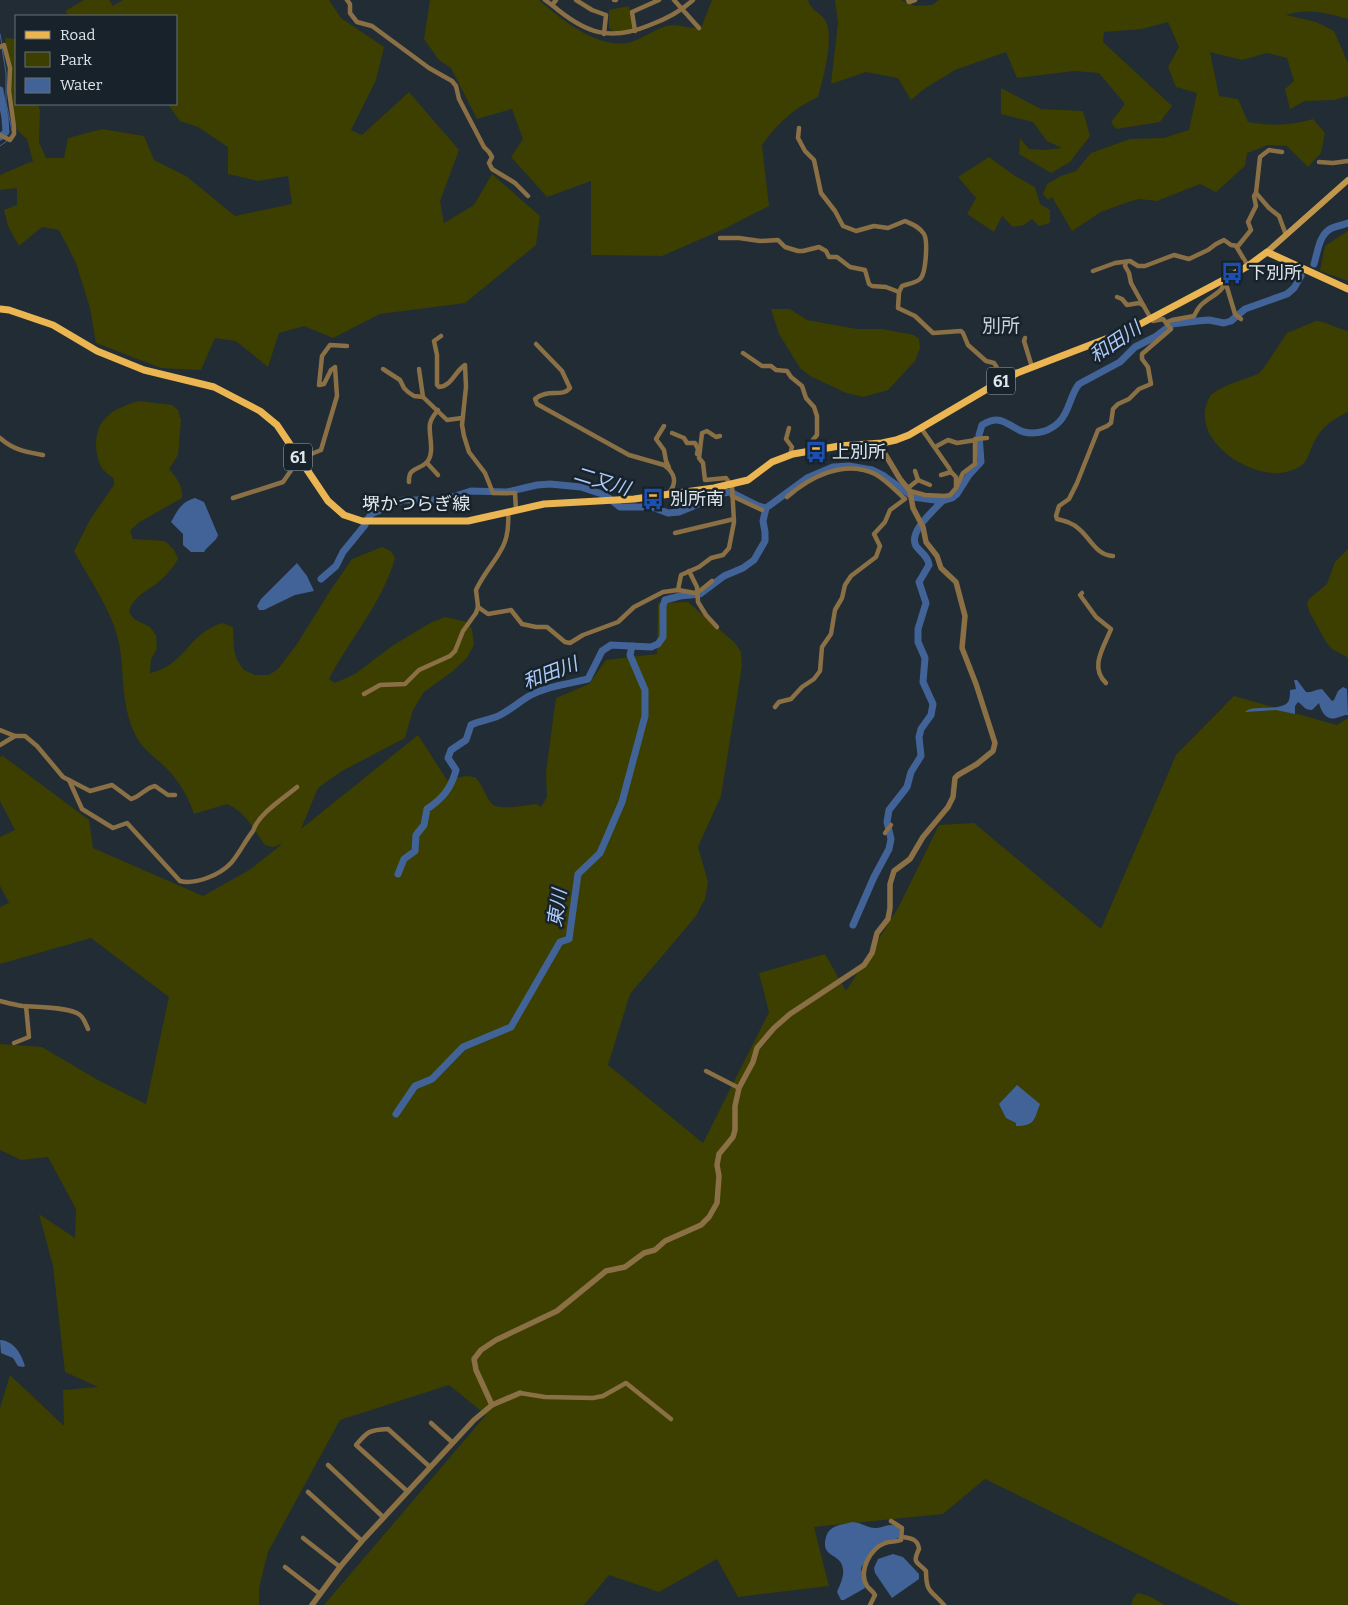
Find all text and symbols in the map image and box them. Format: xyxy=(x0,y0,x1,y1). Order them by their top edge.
legend xyxy=(15,15,178,105)
text: Road xyxy=(60,26,95,44)
text: Park xyxy=(60,51,92,69)
text: Water xyxy=(60,76,103,94)
bus stop icon: 下別所 xyxy=(1219,260,1245,286)
place label: 下別所 xyxy=(1248,262,1302,284)
district label: 別所 xyxy=(982,314,1020,337)
water label: 和田川 xyxy=(1085,315,1147,367)
road number: 61 xyxy=(987,368,1015,394)
bus stop icon: 上別所 xyxy=(803,439,829,465)
place label: 上別所 xyxy=(832,441,886,463)
road number: 61 xyxy=(284,444,312,471)
water label: 二又川 xyxy=(571,462,635,501)
bus stop icon: 別所南 xyxy=(640,486,666,512)
place label: 別所南 xyxy=(670,488,724,510)
street label: 堺かつらぎ線 xyxy=(362,493,470,515)
water label: 和田川 xyxy=(519,651,583,694)
water label: 東川 xyxy=(543,886,571,928)

